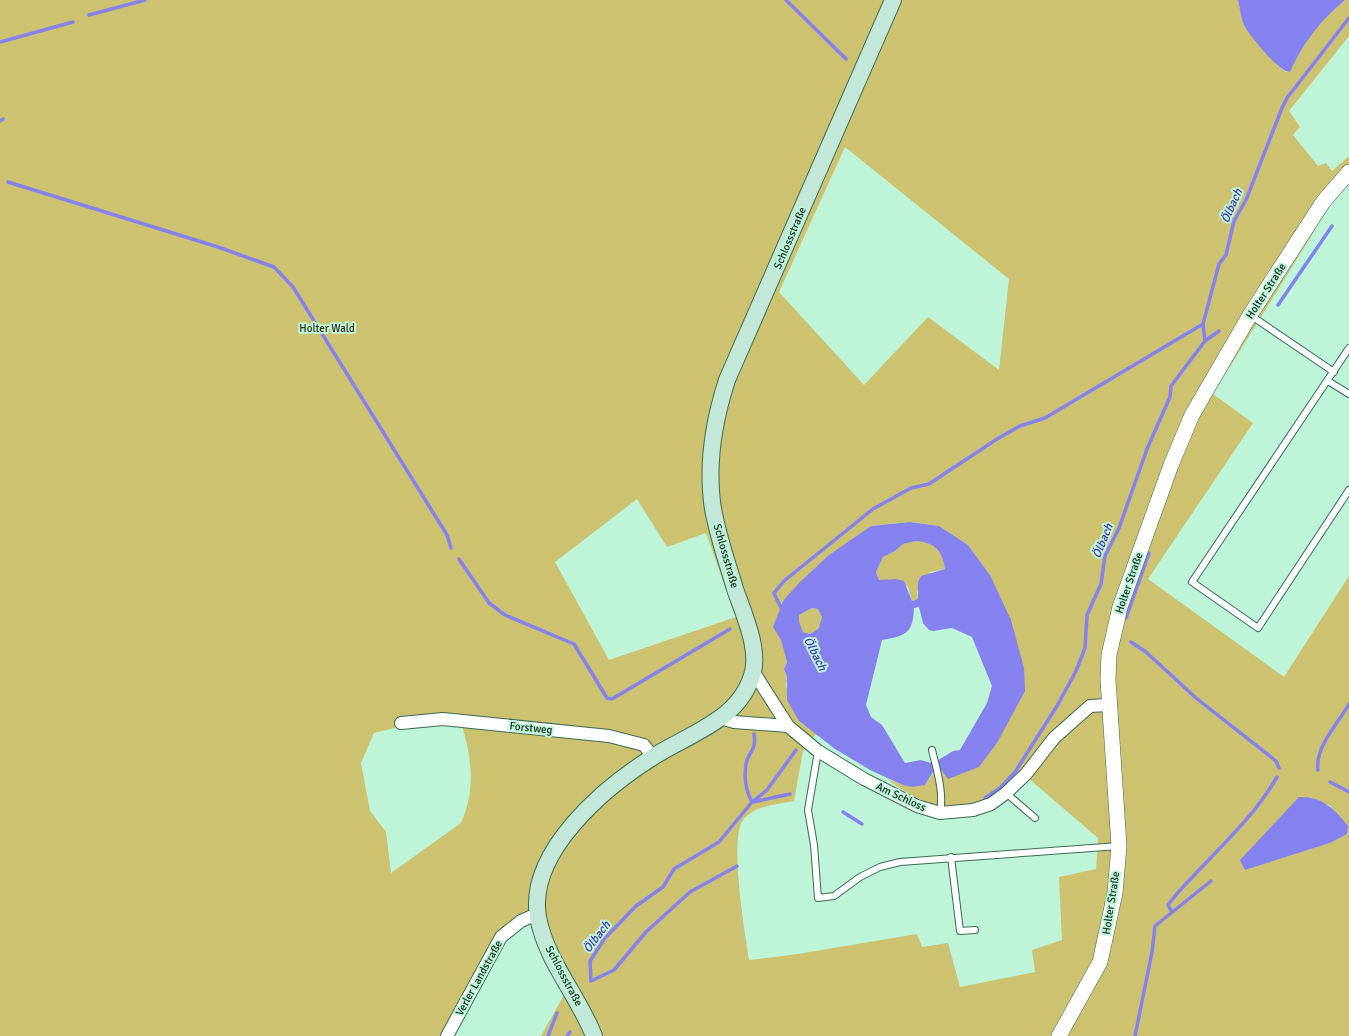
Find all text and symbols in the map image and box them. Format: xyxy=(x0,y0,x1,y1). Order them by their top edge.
water label: Ölbach xyxy=(1218,186,1246,225)
street label: Schlossstraße xyxy=(771,205,809,271)
street label: Holter Straße xyxy=(1243,261,1289,321)
park label: Holter Wald xyxy=(299,322,355,335)
water label: Ölbach xyxy=(1089,521,1117,560)
street label: Schlossstraße xyxy=(711,522,741,590)
street label: Holter Straße xyxy=(1112,551,1146,615)
water label: Ölbach xyxy=(800,635,830,674)
street label: Forstweg xyxy=(509,719,553,737)
street label: Am Schloss xyxy=(874,780,928,814)
street label: Holter Straße xyxy=(1100,870,1122,936)
water label: Ölbach xyxy=(580,918,614,956)
street label: Verler Landstraße xyxy=(453,938,505,1018)
street label: Schlossstraße xyxy=(543,944,585,1008)

